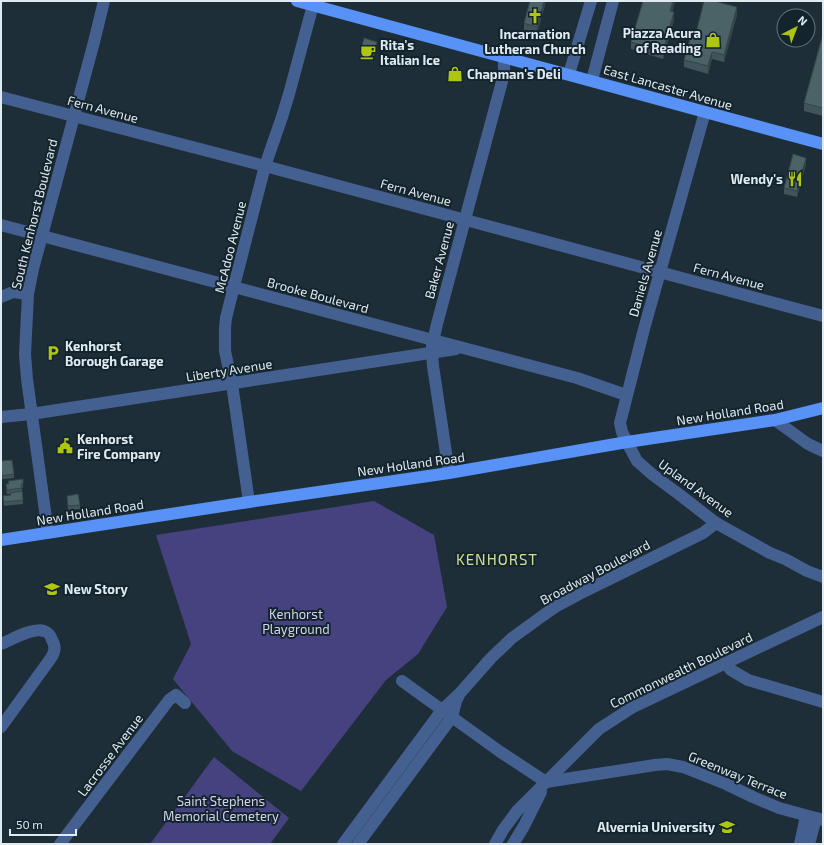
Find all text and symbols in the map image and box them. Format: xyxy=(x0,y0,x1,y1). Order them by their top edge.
church icon: Incarnation Lutheran Church xyxy=(526,7,544,25)
north arrow xyxy=(776,8,816,48)
text: N xyxy=(796,13,810,28)
place label: Piazza Acura of Reading xyxy=(623,25,701,56)
place label: Incarnation Lutheran Church xyxy=(484,26,586,57)
shop icon: Piazza Acura of Reading xyxy=(704,31,722,49)
place label: Rita's Italian Ice xyxy=(380,37,440,68)
cafe icon: Rita's Italian Ice xyxy=(359,43,377,61)
street label: East Lancaster Avenue xyxy=(602,61,734,113)
shop icon: Chapman's Deli xyxy=(446,65,464,83)
place label: Chapman's Deli xyxy=(467,66,561,82)
street label: Fern Avenue xyxy=(66,92,140,126)
street label: South Kenhorst Boulevard xyxy=(8,137,60,291)
restaurant icon: Wendy's xyxy=(786,170,804,188)
place label: Wendy's xyxy=(731,171,783,187)
street label: Fern Avenue xyxy=(379,175,453,209)
street label: McAdoo Avenue xyxy=(211,199,249,295)
street label: Baker Avenue xyxy=(421,219,457,301)
street label: Daniels Avenue xyxy=(625,227,665,319)
street label: Fern Avenue xyxy=(692,259,766,293)
street label: Brooke Boulevard xyxy=(266,274,370,316)
place label: Kenhorst Borough Garage xyxy=(65,338,164,369)
parking icon: Kenhorst Borough Garage xyxy=(44,344,62,362)
street label: Liberty Avenue xyxy=(185,355,273,385)
street label: New Holland Road xyxy=(675,396,785,428)
place label: Kenhorst Fire Company xyxy=(77,431,161,462)
public building icon: Kenhorst Fire Company xyxy=(56,437,74,455)
street label: New Holland Road xyxy=(356,449,466,479)
street label: Upland Avenue xyxy=(656,456,736,520)
street label: New Holland Road xyxy=(35,496,145,528)
street label: Broadway Boulevard xyxy=(537,536,653,608)
district label: KENHORST xyxy=(456,550,538,568)
school or university icon: New Story xyxy=(43,580,61,598)
place label: New Story xyxy=(64,581,128,597)
park label: Kenhorst Playground xyxy=(262,606,330,637)
street label: Commonwealth Boulevard xyxy=(607,628,755,712)
street label: Lacrosse Avenue xyxy=(74,711,146,799)
street label: Greenway Terrace xyxy=(686,748,790,802)
park label: Saint Stephens Memorial Cemetery xyxy=(163,793,279,824)
scale bar xyxy=(10,811,76,837)
text: 50 m xyxy=(16,817,43,831)
school or university icon: Alvernia University xyxy=(718,818,736,836)
place label: Alvernia University xyxy=(597,819,716,835)

